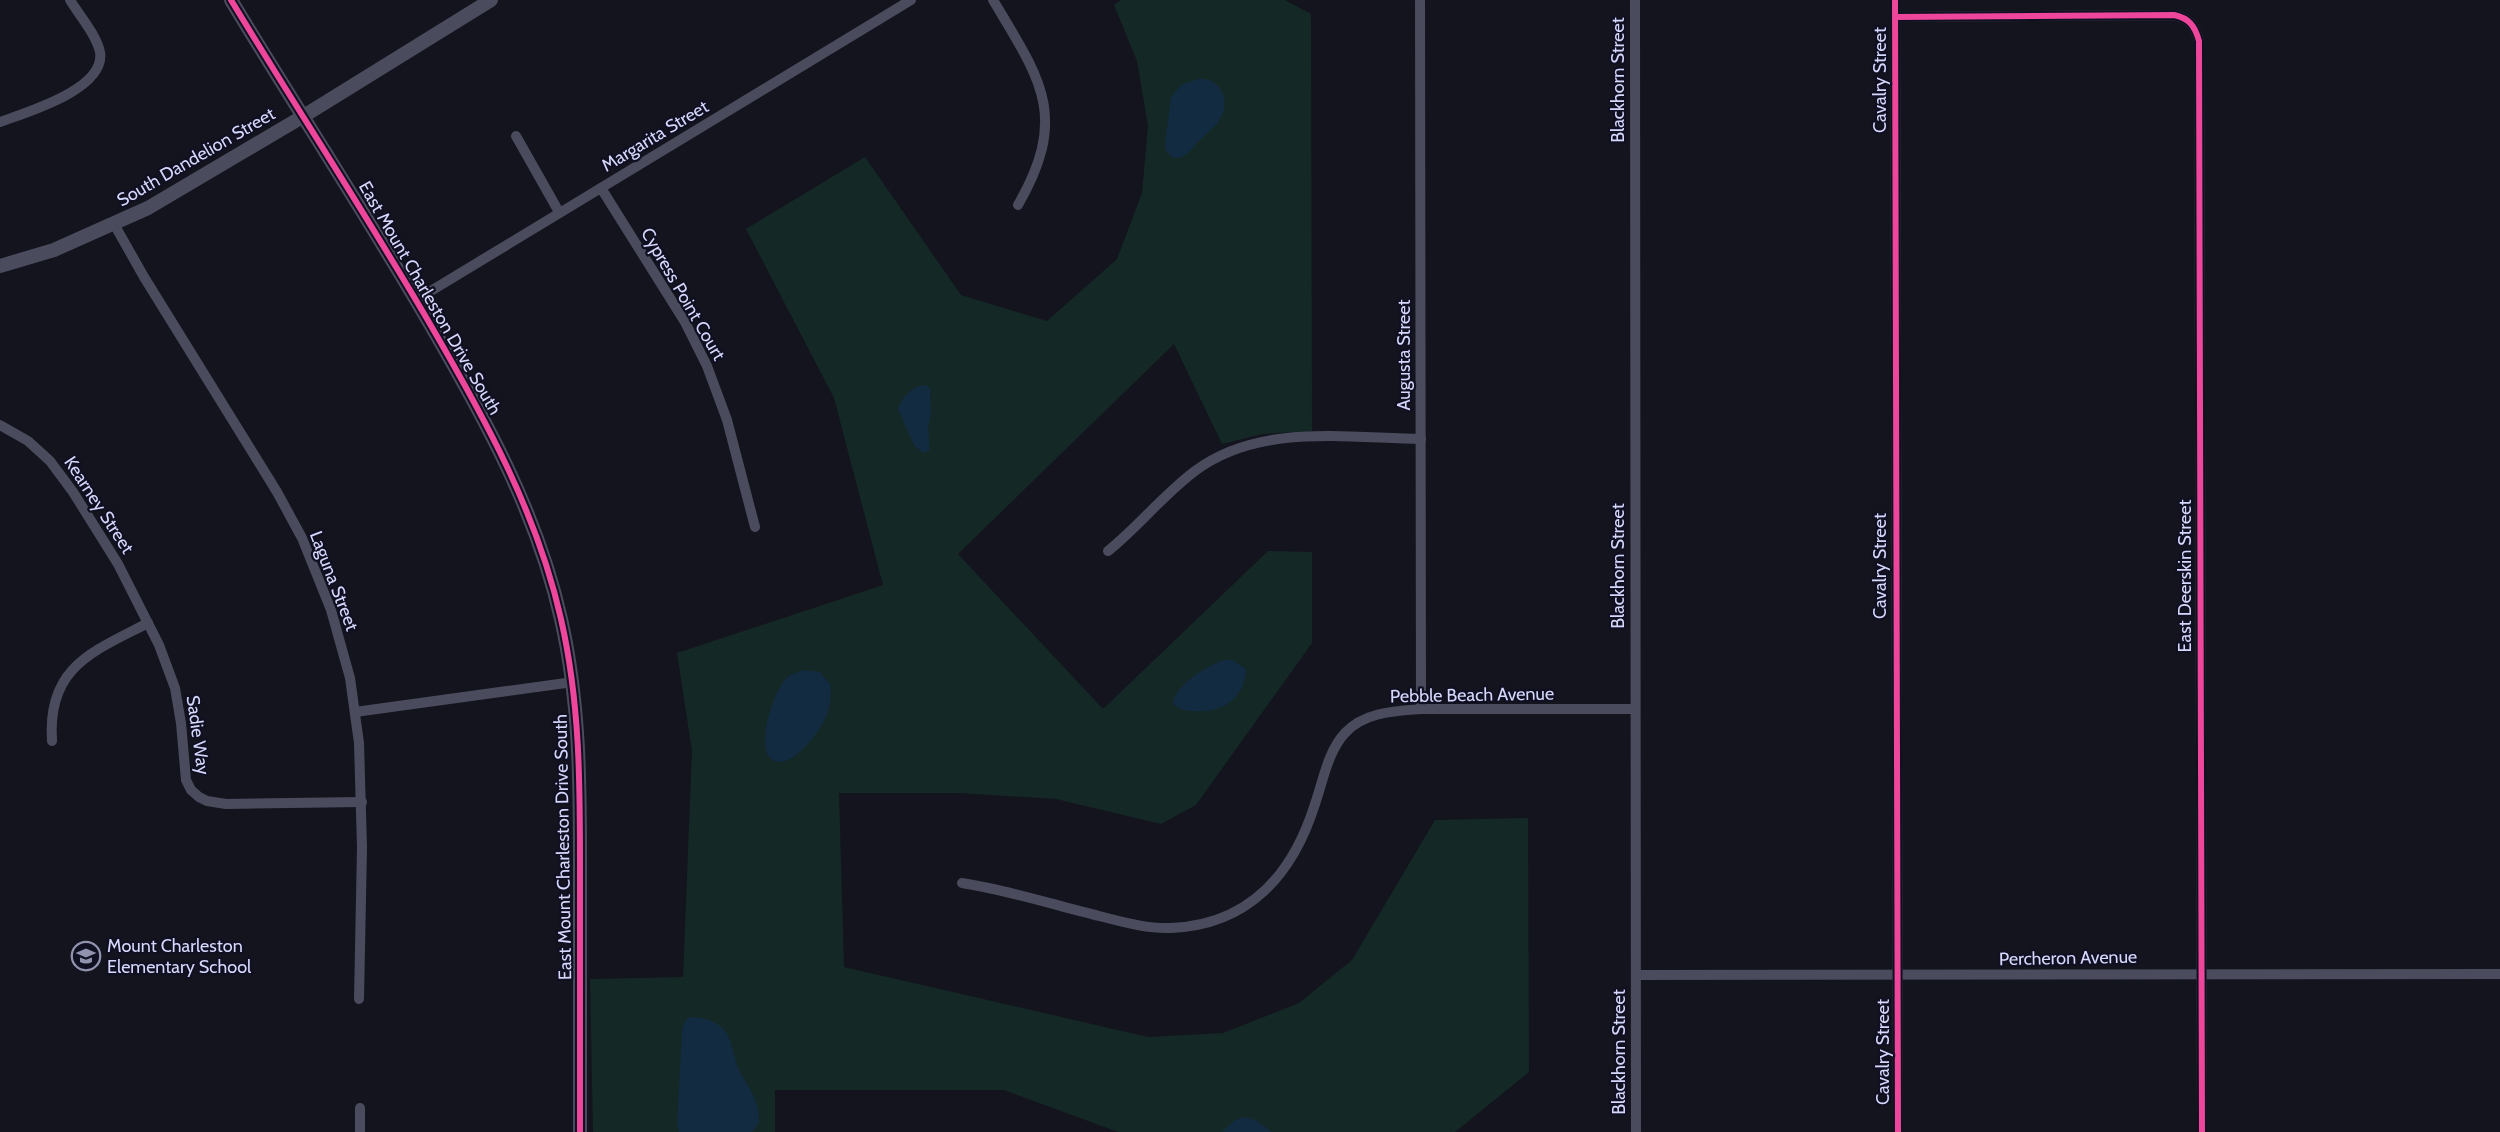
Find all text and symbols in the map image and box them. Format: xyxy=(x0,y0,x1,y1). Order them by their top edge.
street label: Blackhorn Street xyxy=(1607,17,1629,143)
street label: Cavalry Street xyxy=(1869,27,1891,133)
street label: Margarita Street xyxy=(598,95,712,177)
street label: South Dandelion Street xyxy=(113,103,279,211)
street label: East Mount Charleston Drive South xyxy=(354,177,506,419)
street label: Cypress Point Court xyxy=(636,224,730,364)
street label: Augusta Street xyxy=(1393,299,1415,411)
street label: Kearney Street xyxy=(59,452,139,558)
street label: East Deerskin Street xyxy=(2174,500,2196,652)
street label: Blackhorn Street xyxy=(1607,503,1629,629)
street label: Cavalry Street xyxy=(1869,513,1891,619)
street label: Laguna Street xyxy=(305,528,363,634)
street label: Pebble Beach Avenue xyxy=(1390,683,1554,707)
street label: Sadie Way xyxy=(182,694,214,776)
street label: East Mount Charleston Drive South xyxy=(550,714,576,980)
place label: Mount Charleston Elementary School xyxy=(107,935,252,978)
school or university icon: Mount Charleston Elementary School xyxy=(70,940,102,972)
street label: Percheron Avenue xyxy=(1999,946,2137,970)
street label: Blackhorn Street xyxy=(1608,989,1630,1115)
street label: Cavalry Street xyxy=(1872,999,1894,1105)

